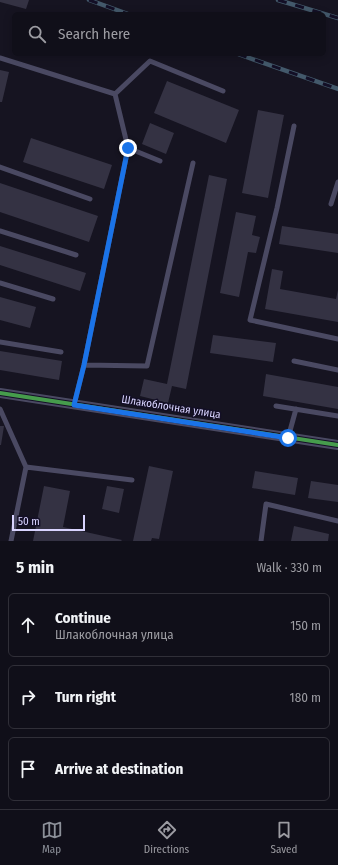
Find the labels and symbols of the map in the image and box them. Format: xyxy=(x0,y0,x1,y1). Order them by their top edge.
route end xyxy=(119,139,137,157)
street label: Шлакоблочная улица xyxy=(120,393,222,421)
route start xyxy=(279,429,297,447)
scale bar xyxy=(12,513,85,532)

